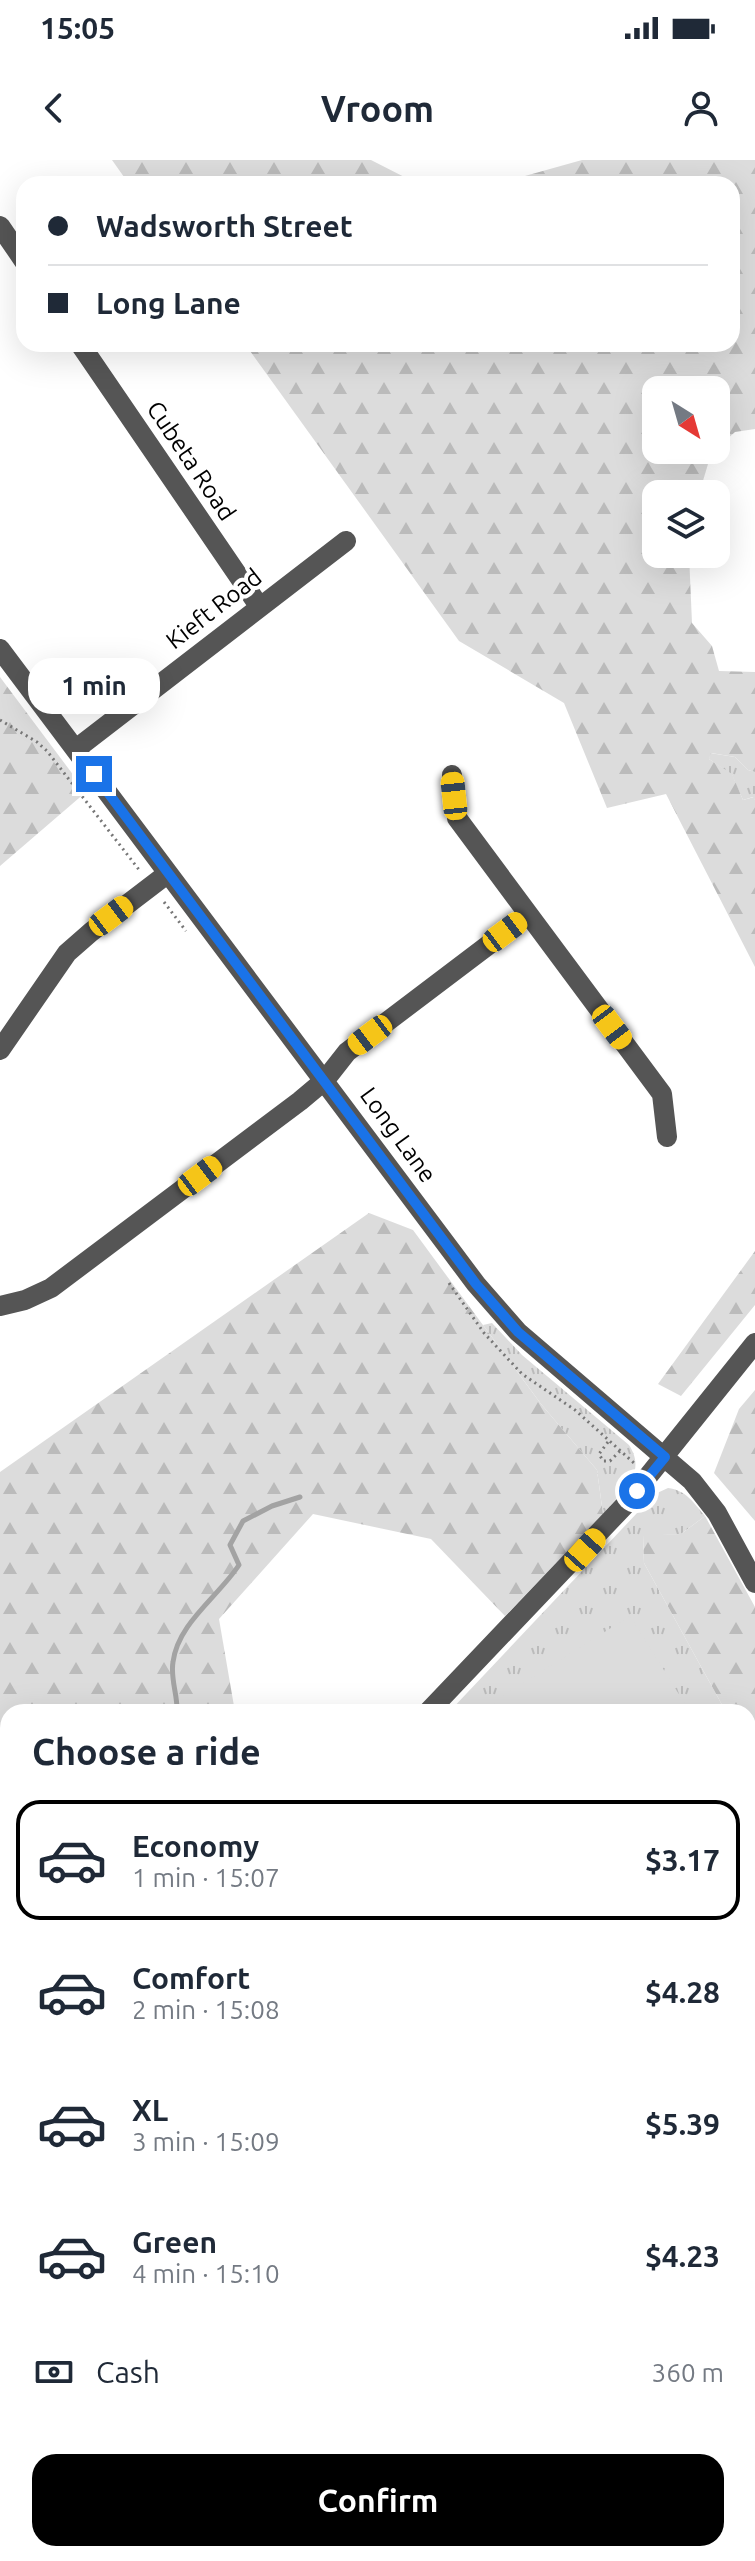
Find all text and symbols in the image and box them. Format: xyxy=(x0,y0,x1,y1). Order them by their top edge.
text: 15:05 xyxy=(40,11,115,45)
icon: back xyxy=(32,86,76,130)
icon: person xyxy=(679,86,723,130)
text: Vroom xyxy=(321,88,434,129)
text: Wadsworth Street xyxy=(96,209,353,243)
text: Long Lane xyxy=(96,286,241,320)
north arrow xyxy=(642,376,730,464)
map controls xyxy=(642,376,730,568)
street label: Cubeta Road xyxy=(142,396,241,525)
button: layers xyxy=(642,480,730,568)
street label: Kieft Road xyxy=(161,563,267,654)
callout: 1 min xyxy=(28,658,160,714)
text: 1 min xyxy=(61,671,127,700)
route end xyxy=(76,756,112,792)
car xyxy=(440,771,468,821)
car xyxy=(85,892,137,940)
car xyxy=(479,908,531,956)
car xyxy=(588,1001,636,1053)
car xyxy=(344,1011,396,1059)
street label: Long Lane xyxy=(355,1082,442,1187)
car xyxy=(174,1152,226,1200)
route start xyxy=(619,1473,655,1509)
car xyxy=(560,1524,610,1576)
text: Choose a ride xyxy=(32,1731,261,1772)
icon: car xyxy=(36,1824,108,1896)
text: Economy xyxy=(132,1829,259,1863)
text: $3.17 xyxy=(645,1843,720,1877)
text: 1 min · 15:07 xyxy=(132,1863,280,1892)
icon: car xyxy=(36,1956,108,2028)
text: Comfort xyxy=(132,1961,250,1995)
text: $4.28 xyxy=(645,1975,720,2009)
text: 2 min · 15:08 xyxy=(132,1995,280,2024)
icon: car xyxy=(36,2088,108,2160)
text: XL xyxy=(132,2093,168,2127)
text: $5.39 xyxy=(645,2107,720,2141)
text: 3 min · 15:09 xyxy=(132,2127,280,2156)
icon: car xyxy=(36,2220,108,2292)
text: Green xyxy=(132,2225,217,2259)
text: $4.23 xyxy=(645,2239,720,2273)
text: 4 min · 15:10 xyxy=(132,2259,280,2288)
icon: cash xyxy=(32,2350,76,2394)
text: Cash xyxy=(96,2355,160,2389)
text: 360 m xyxy=(652,2358,724,2387)
button: Confirm xyxy=(32,2454,724,2546)

